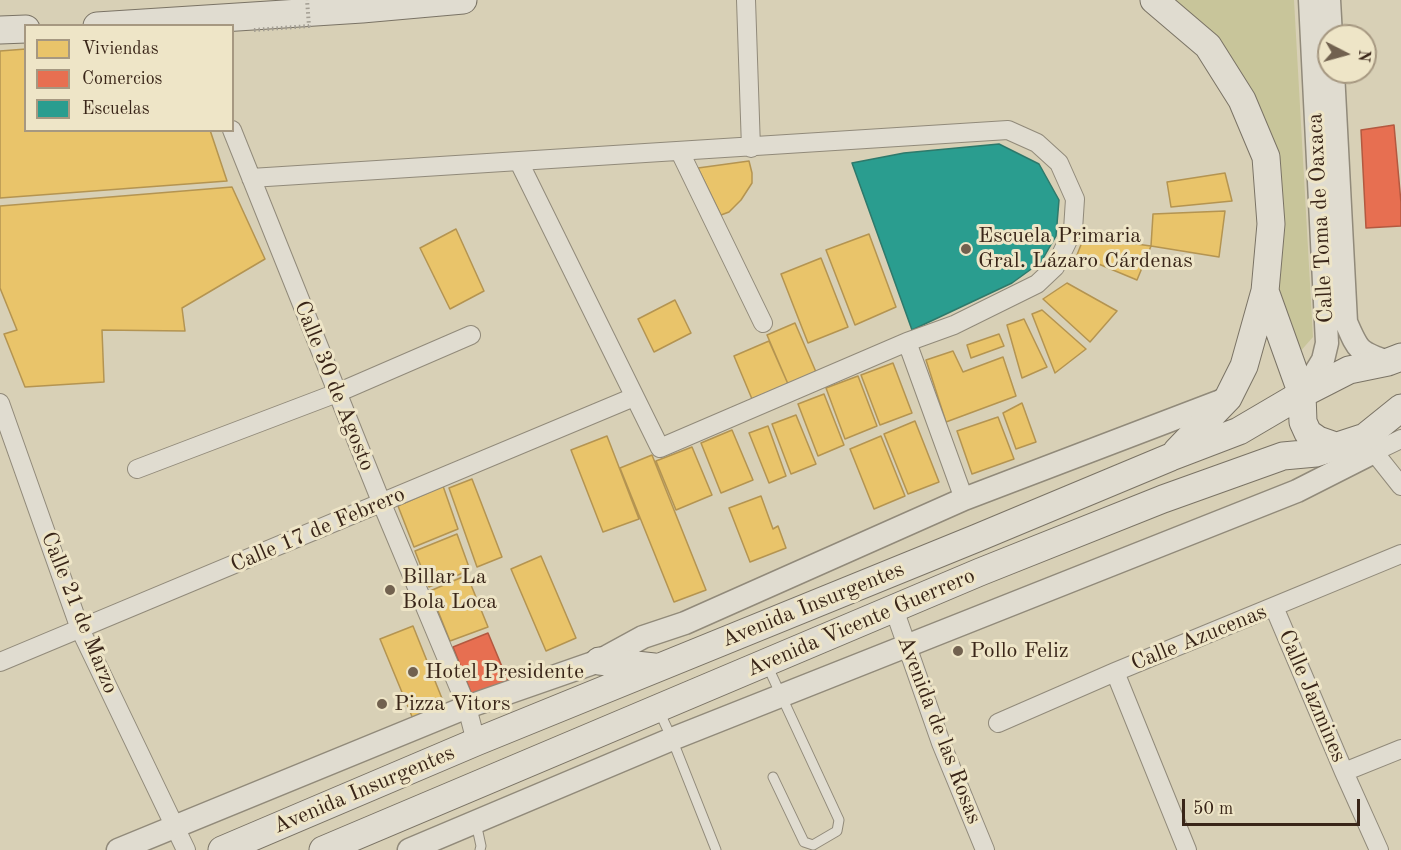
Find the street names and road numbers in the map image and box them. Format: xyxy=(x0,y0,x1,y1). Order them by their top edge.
street label: Calle Toma de Oaxaca xyxy=(1302,112,1340,324)
street label: Calle 30 de Agosto xyxy=(288,297,380,475)
street label: Calle 17 de Febrero xyxy=(227,481,409,579)
street label: Calle 21 de Marzo xyxy=(35,528,123,698)
street label: Avenida Insurgentes xyxy=(718,556,908,654)
street label: Avenida Vicente Guerrero xyxy=(743,563,979,683)
street label: Calle Azucenas xyxy=(1127,599,1271,677)
street label: Calle Jazmines xyxy=(1272,626,1352,766)
street label: Avenida de las Rosas xyxy=(891,632,987,828)
street label: Avenida Insurgentes xyxy=(269,740,459,840)

